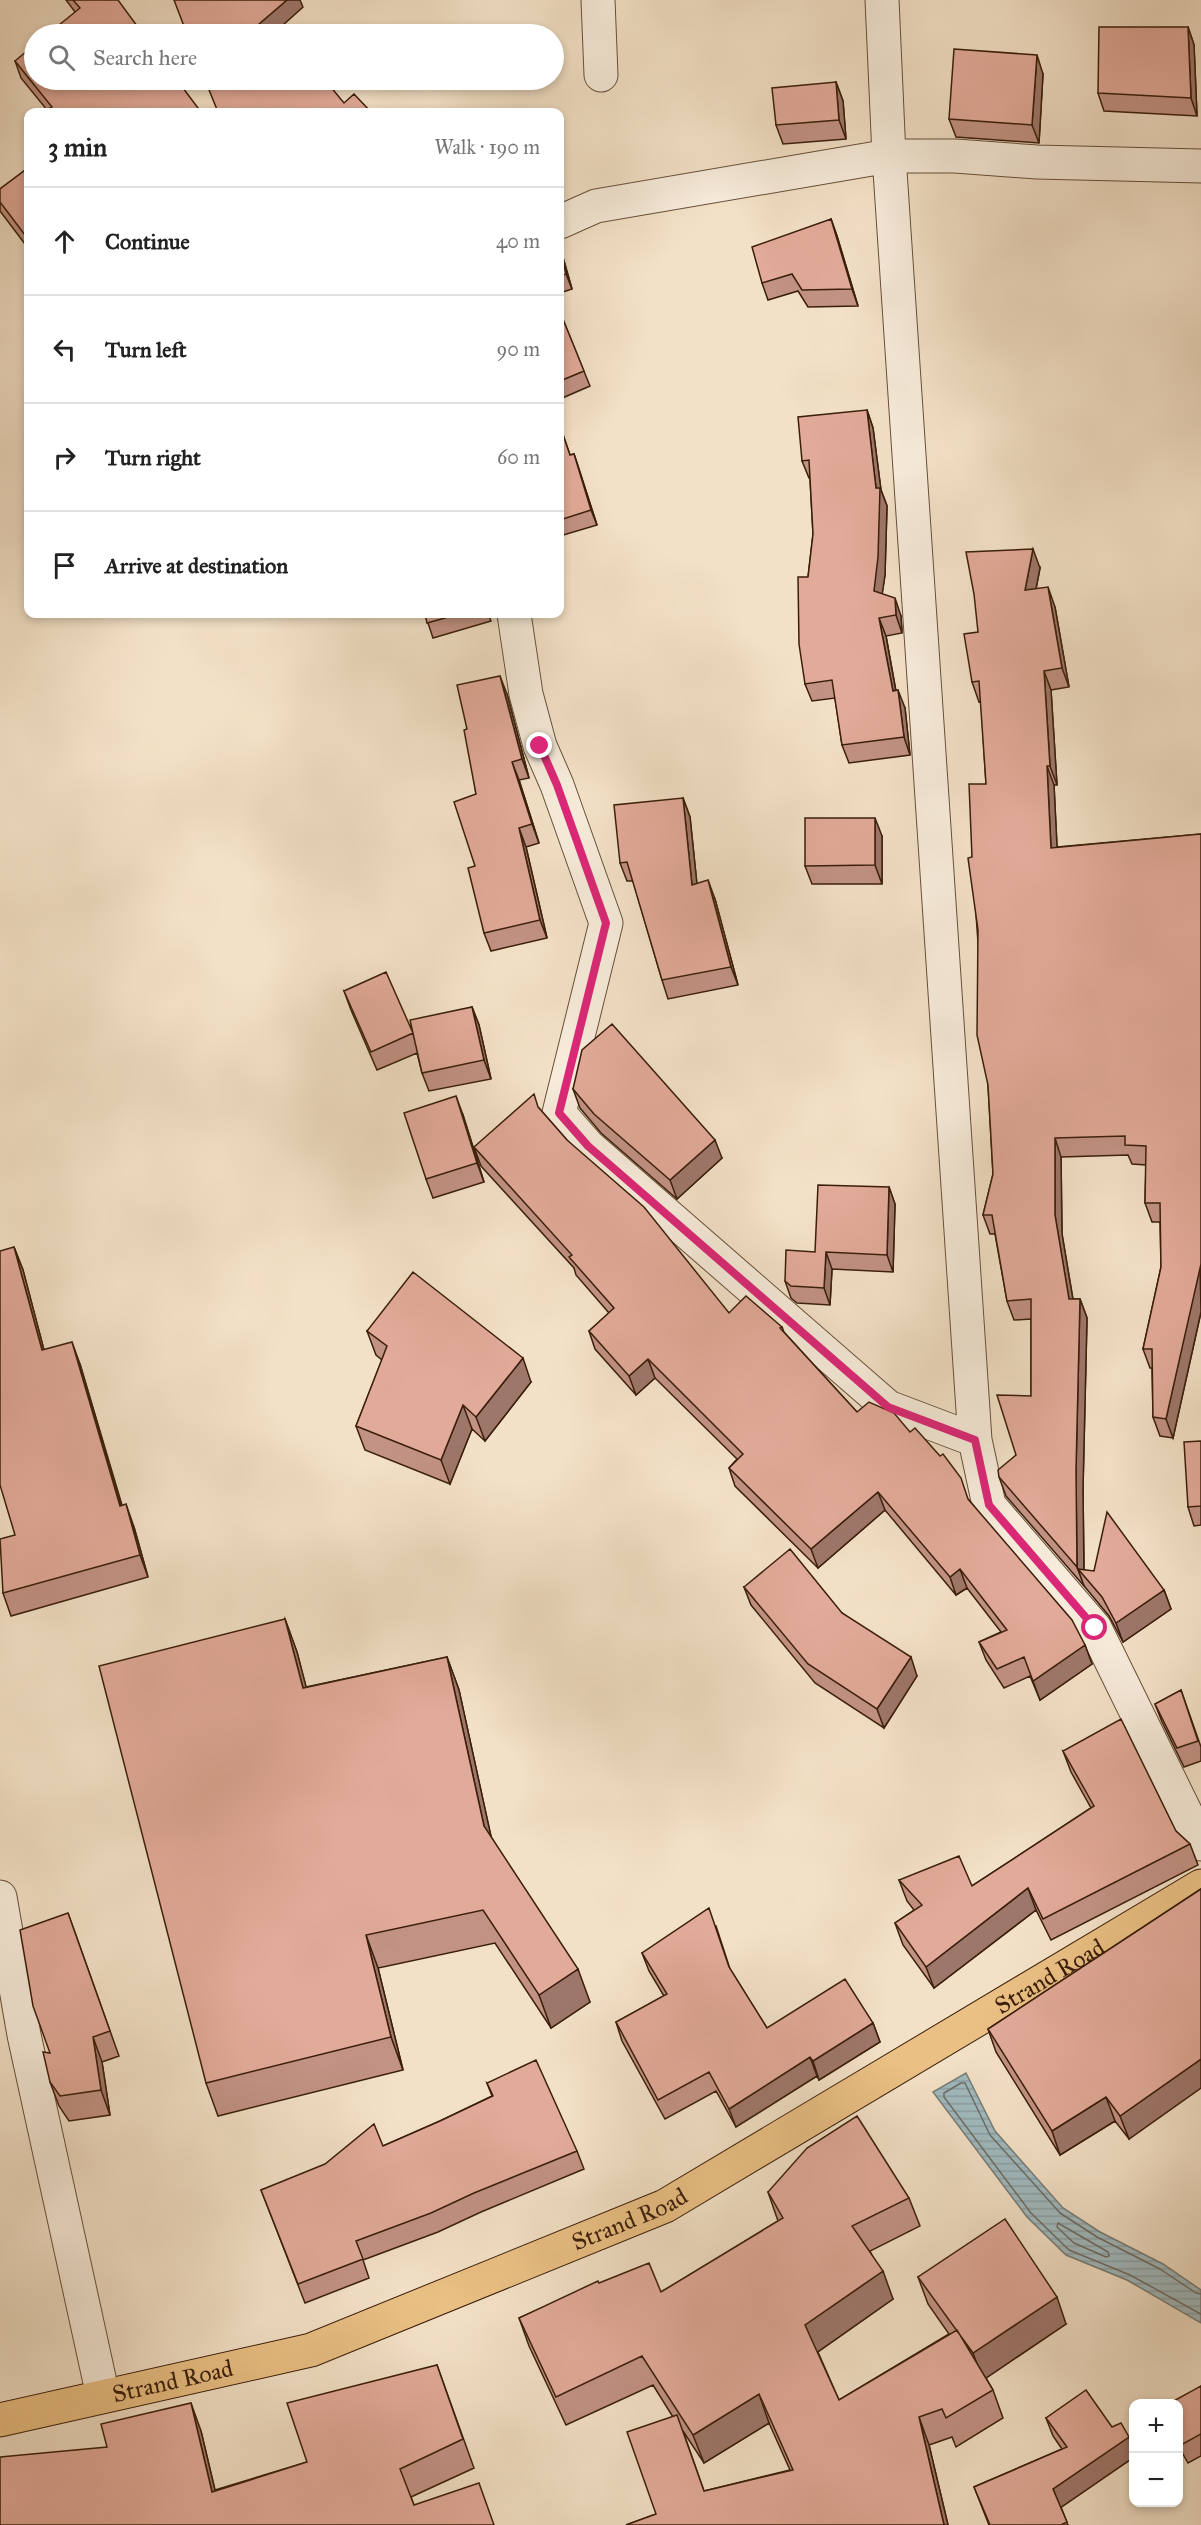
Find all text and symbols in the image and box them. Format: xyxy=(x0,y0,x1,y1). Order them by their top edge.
search box xyxy=(24,24,564,90)
icon: search xyxy=(45,41,78,74)
text: Search here xyxy=(93,44,197,71)
text: 3 min xyxy=(48,131,107,163)
text: Walk · 190 m xyxy=(435,135,540,159)
icon: ahead xyxy=(48,225,81,258)
text: Continue xyxy=(105,228,190,255)
text: 40 m xyxy=(496,229,540,253)
icon: left xyxy=(48,333,81,366)
text: Turn left xyxy=(105,336,187,363)
text: 90 m xyxy=(497,337,540,361)
icon: right xyxy=(48,441,81,474)
text: Turn right xyxy=(105,444,201,471)
text: 60 m xyxy=(497,445,540,469)
icon: arrive xyxy=(48,549,81,582)
text: Arrive at destination xyxy=(105,552,288,579)
route end xyxy=(526,732,552,758)
route start xyxy=(1081,1614,1107,1640)
street label: Strand Road xyxy=(989,1932,1110,2021)
street label: Strand Road xyxy=(567,2181,693,2257)
street label: Strand Road xyxy=(109,2353,236,2409)
map controls xyxy=(1129,2399,1183,2507)
button: + xyxy=(1129,2399,1183,2453)
button: − xyxy=(1129,2453,1183,2507)

